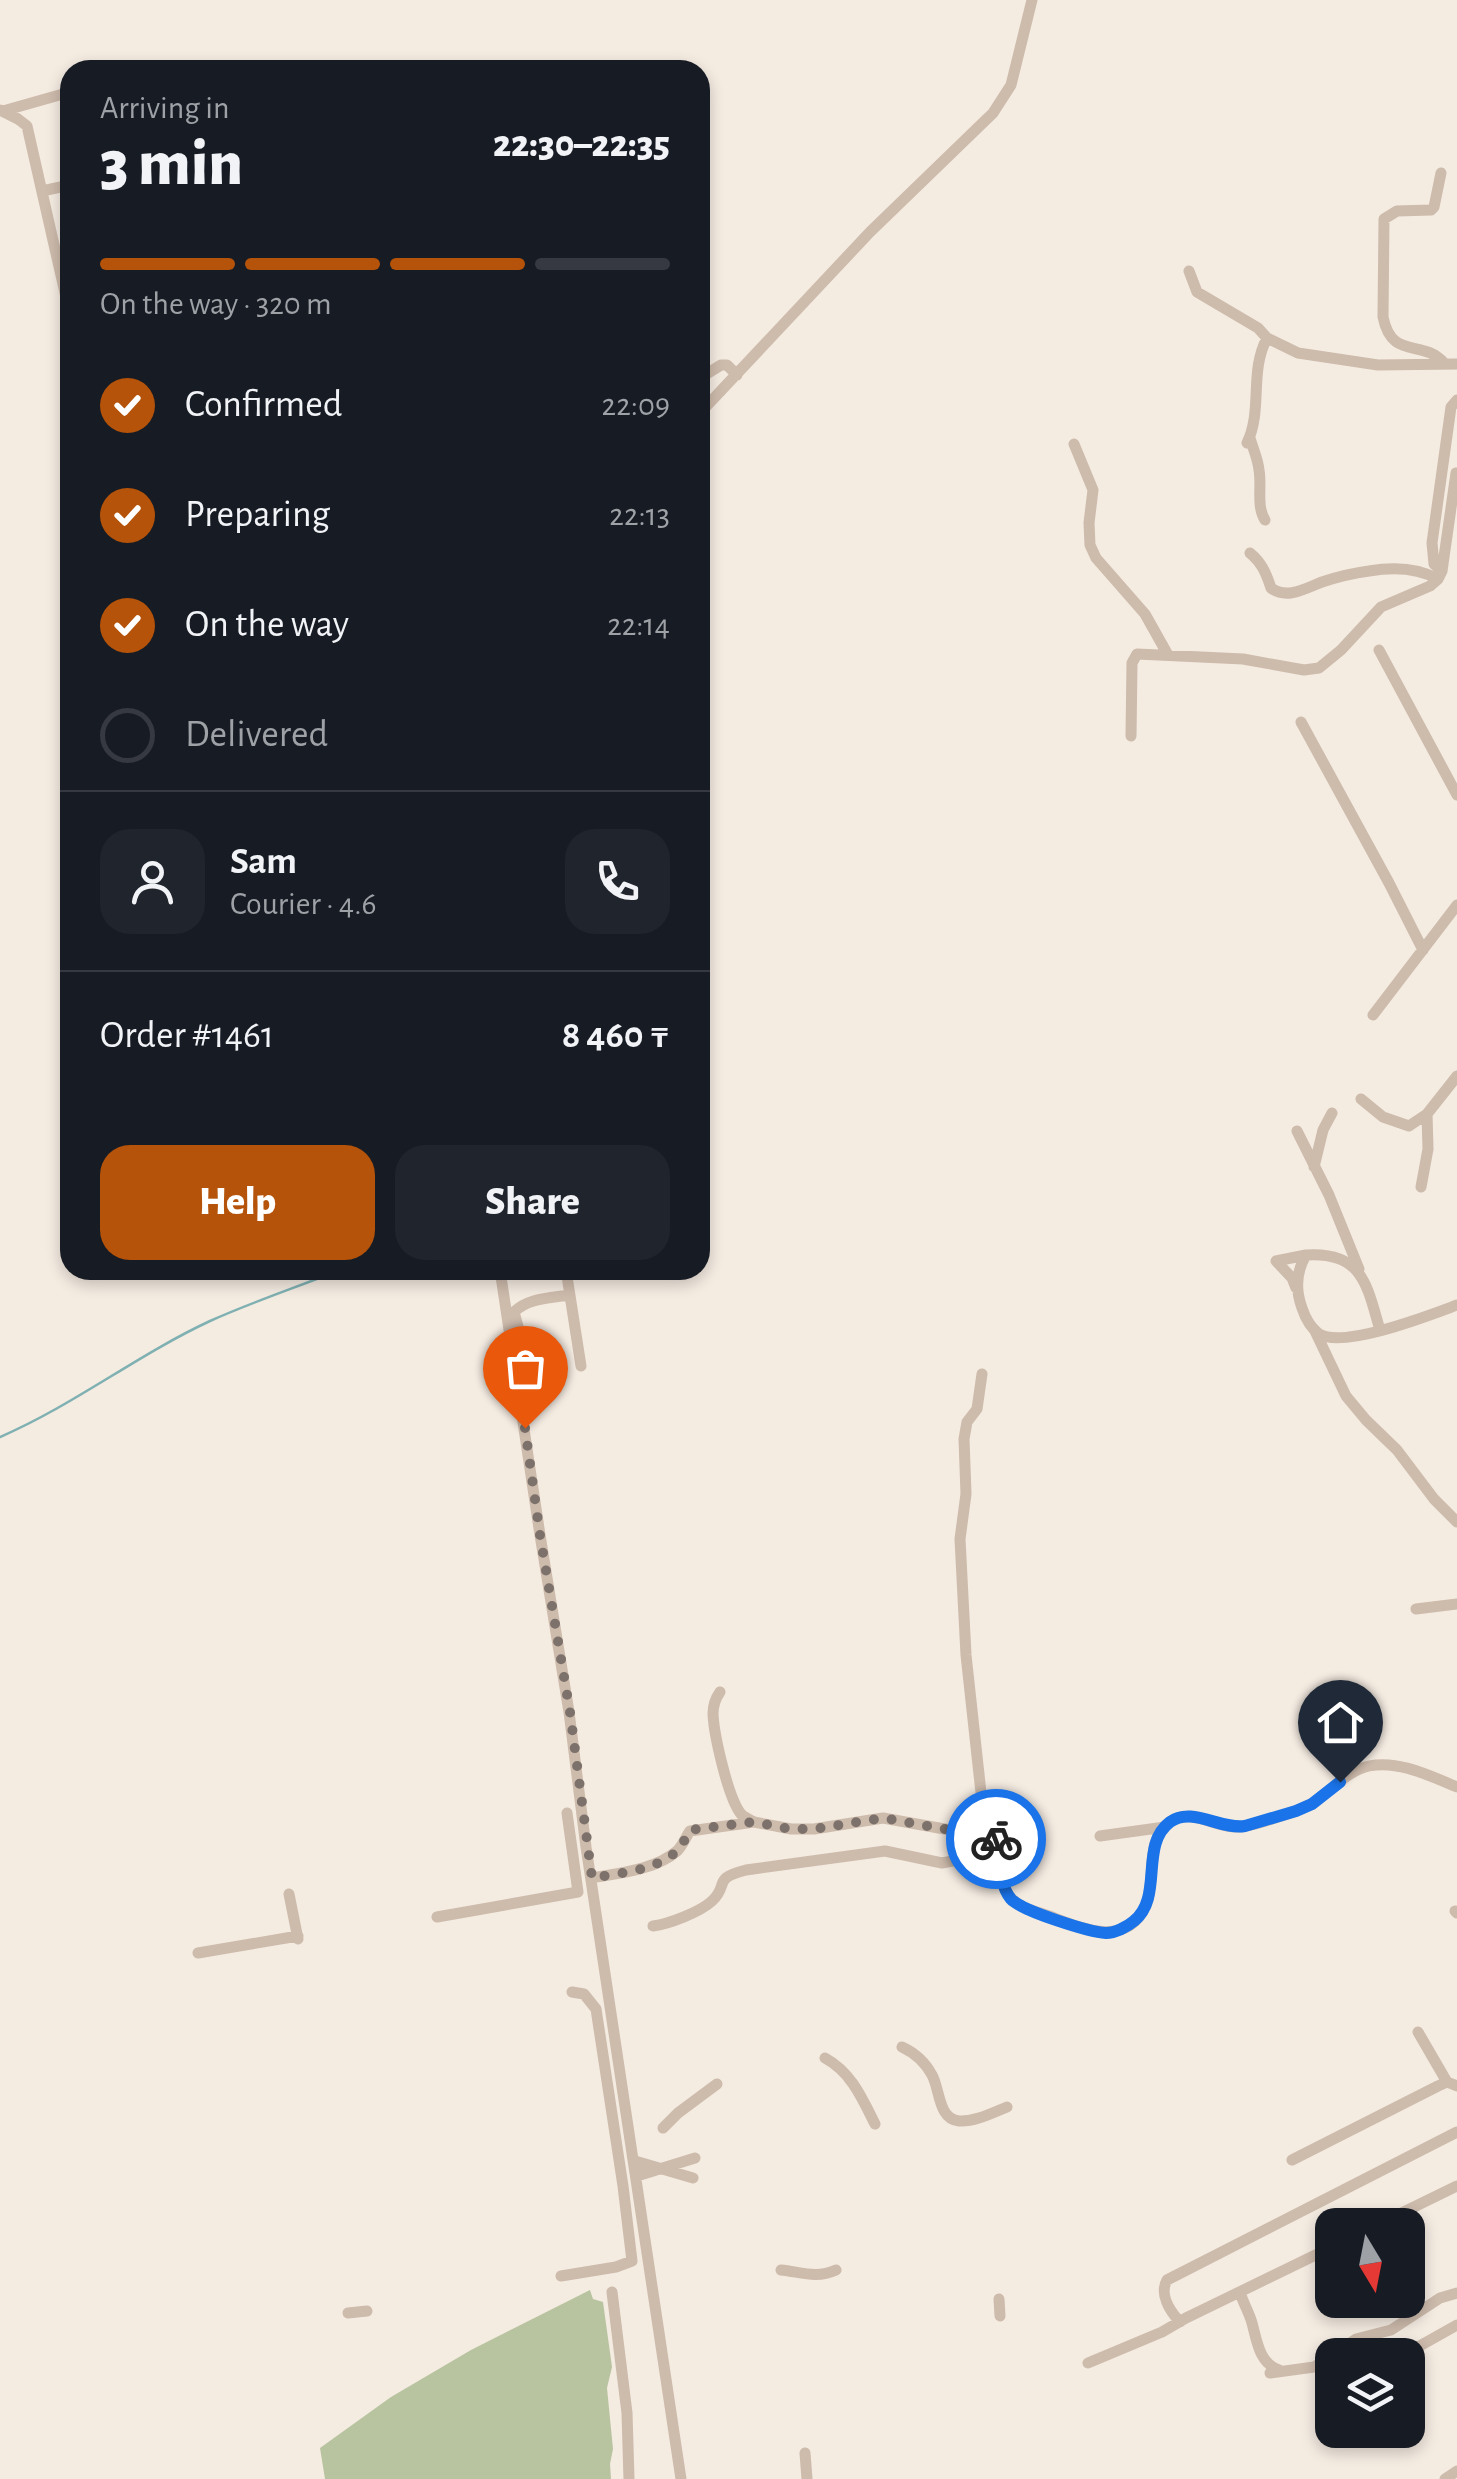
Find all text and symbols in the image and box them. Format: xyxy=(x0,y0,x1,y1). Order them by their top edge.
text: Arriving in xyxy=(100,92,229,124)
text: 22:30–22:35 xyxy=(493,126,670,164)
text: 3 min xyxy=(100,132,243,197)
text: On the way · 320 m xyxy=(100,288,332,320)
icon: check xyxy=(100,378,155,433)
text: Confirmed xyxy=(185,386,342,424)
text: 22:09 xyxy=(602,389,670,421)
icon: check xyxy=(100,488,155,543)
text: Preparing xyxy=(185,496,330,534)
text: 22:13 xyxy=(609,499,670,531)
icon: check xyxy=(100,598,155,653)
text: On the way xyxy=(185,606,349,644)
text: 22:14 xyxy=(607,609,670,641)
text: Delivered xyxy=(185,716,328,754)
button: person xyxy=(100,829,205,934)
button: phone xyxy=(565,829,670,934)
text: Sam xyxy=(230,843,297,881)
text: Courier · 4.6 xyxy=(230,888,377,920)
text: Order #1461 xyxy=(100,1017,274,1055)
text: 8 460 ₸ xyxy=(562,1017,670,1055)
button: Help xyxy=(100,1145,375,1260)
button: Share xyxy=(395,1145,670,1260)
pin xyxy=(483,1326,568,1429)
icon: bag xyxy=(498,1341,553,1396)
pin xyxy=(1298,1680,1383,1783)
icon: home xyxy=(1313,1695,1368,1750)
courier xyxy=(946,1789,1046,1889)
icon: bike xyxy=(969,1812,1024,1867)
north arrow xyxy=(1315,2208,1425,2318)
map controls xyxy=(1315,2208,1425,2448)
button: layers xyxy=(1315,2338,1425,2448)

